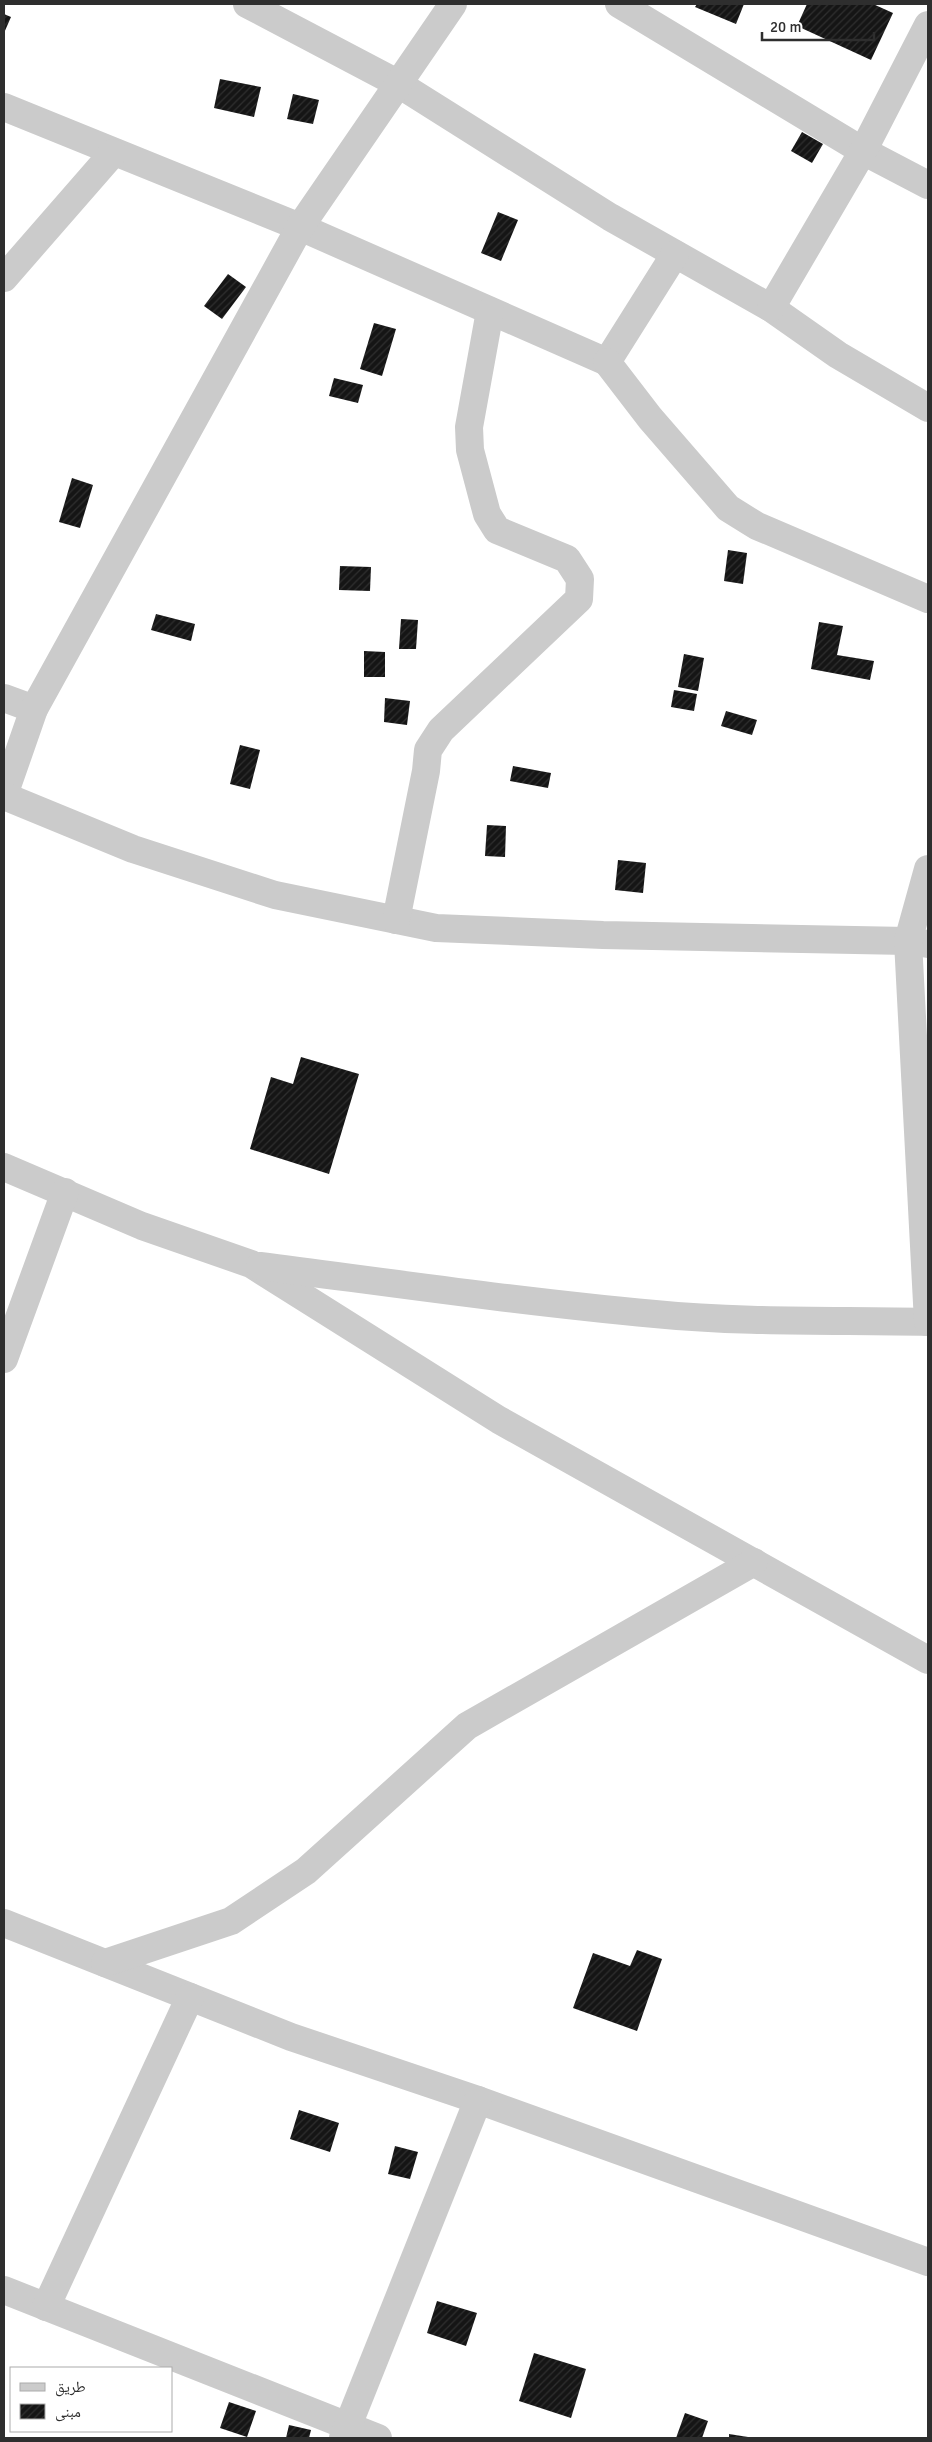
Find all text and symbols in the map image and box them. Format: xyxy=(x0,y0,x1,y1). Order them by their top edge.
scale bar xyxy=(762,10,874,42)
text: 20 m xyxy=(770,18,801,36)
legend xyxy=(10,2367,172,2432)
text: طريق xyxy=(55,2378,86,2397)
text: مبنى xyxy=(55,2403,81,2422)

